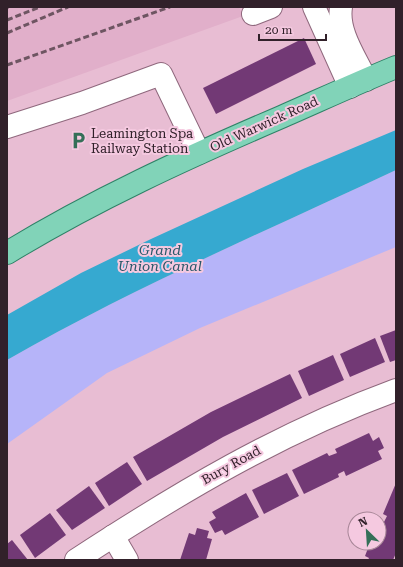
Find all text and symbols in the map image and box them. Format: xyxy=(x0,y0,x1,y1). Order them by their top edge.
scale bar xyxy=(259,16,326,42)
text: 20 m xyxy=(265,23,292,37)
street label: Old Warwick Road xyxy=(208,93,321,155)
place label: Leamington Spa Railway Station xyxy=(91,126,193,156)
parking icon: Leamington Spa Railway Station xyxy=(68,130,88,150)
water label: Grand Union Canal xyxy=(118,242,202,274)
street label: Bury Road xyxy=(199,442,264,487)
north arrow xyxy=(347,511,387,551)
text: N xyxy=(356,514,370,530)

